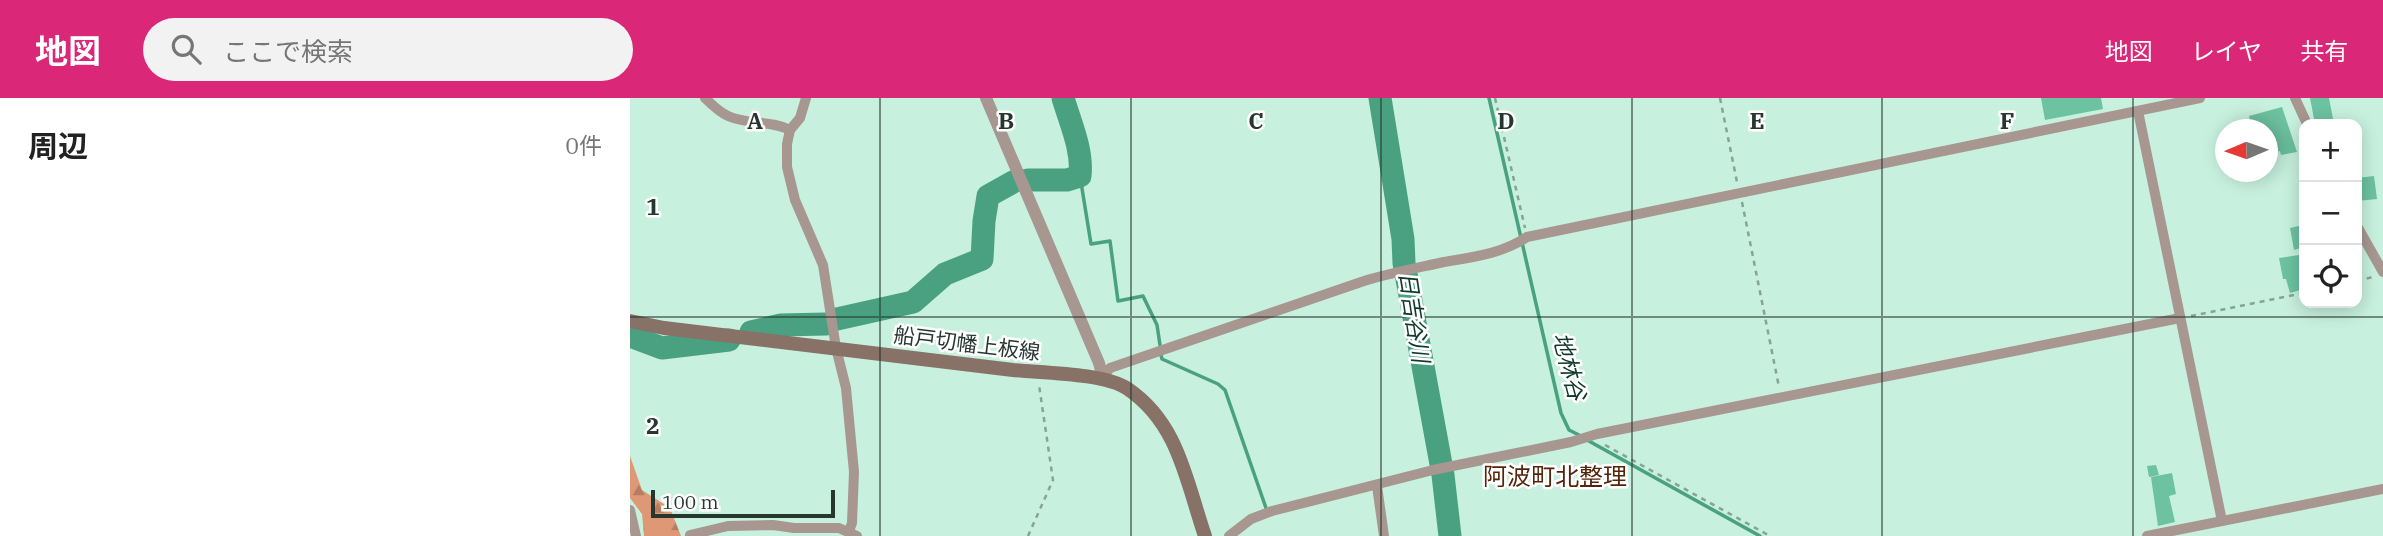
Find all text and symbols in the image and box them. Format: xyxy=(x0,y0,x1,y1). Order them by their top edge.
search box xyxy=(143,18,633,81)
text: 地図 xyxy=(35,29,101,72)
icon: search xyxy=(167,30,205,68)
text: ここで検索 xyxy=(223,34,353,68)
text: 地図 xyxy=(2105,35,2153,67)
text: レイヤ xyxy=(2191,35,2262,67)
text: 共有 xyxy=(2300,35,2348,67)
text: A xyxy=(747,105,763,135)
text: B xyxy=(998,105,1014,135)
text: C xyxy=(1248,105,1264,135)
text: D xyxy=(1497,105,1515,135)
text: E xyxy=(1749,105,1765,135)
text: F xyxy=(2000,105,2014,135)
north arrow xyxy=(2215,119,2278,182)
map controls xyxy=(2299,119,2362,308)
button: + xyxy=(2299,119,2362,182)
text: 周辺 xyxy=(28,126,88,165)
text: 0件 xyxy=(565,130,602,160)
button: − xyxy=(2299,182,2362,245)
text: 1 xyxy=(646,191,660,221)
button: locate xyxy=(2299,245,2362,308)
water label: 日吉谷川 xyxy=(1393,269,1437,368)
street label: 船戸切幡上板線 xyxy=(892,320,1042,366)
water label: 地林谷 xyxy=(1547,329,1594,405)
text: 2 xyxy=(646,410,660,440)
district label: 阿波町北整理 xyxy=(1483,460,1627,492)
scale bar xyxy=(651,487,835,519)
text: 100 m xyxy=(662,490,719,514)

